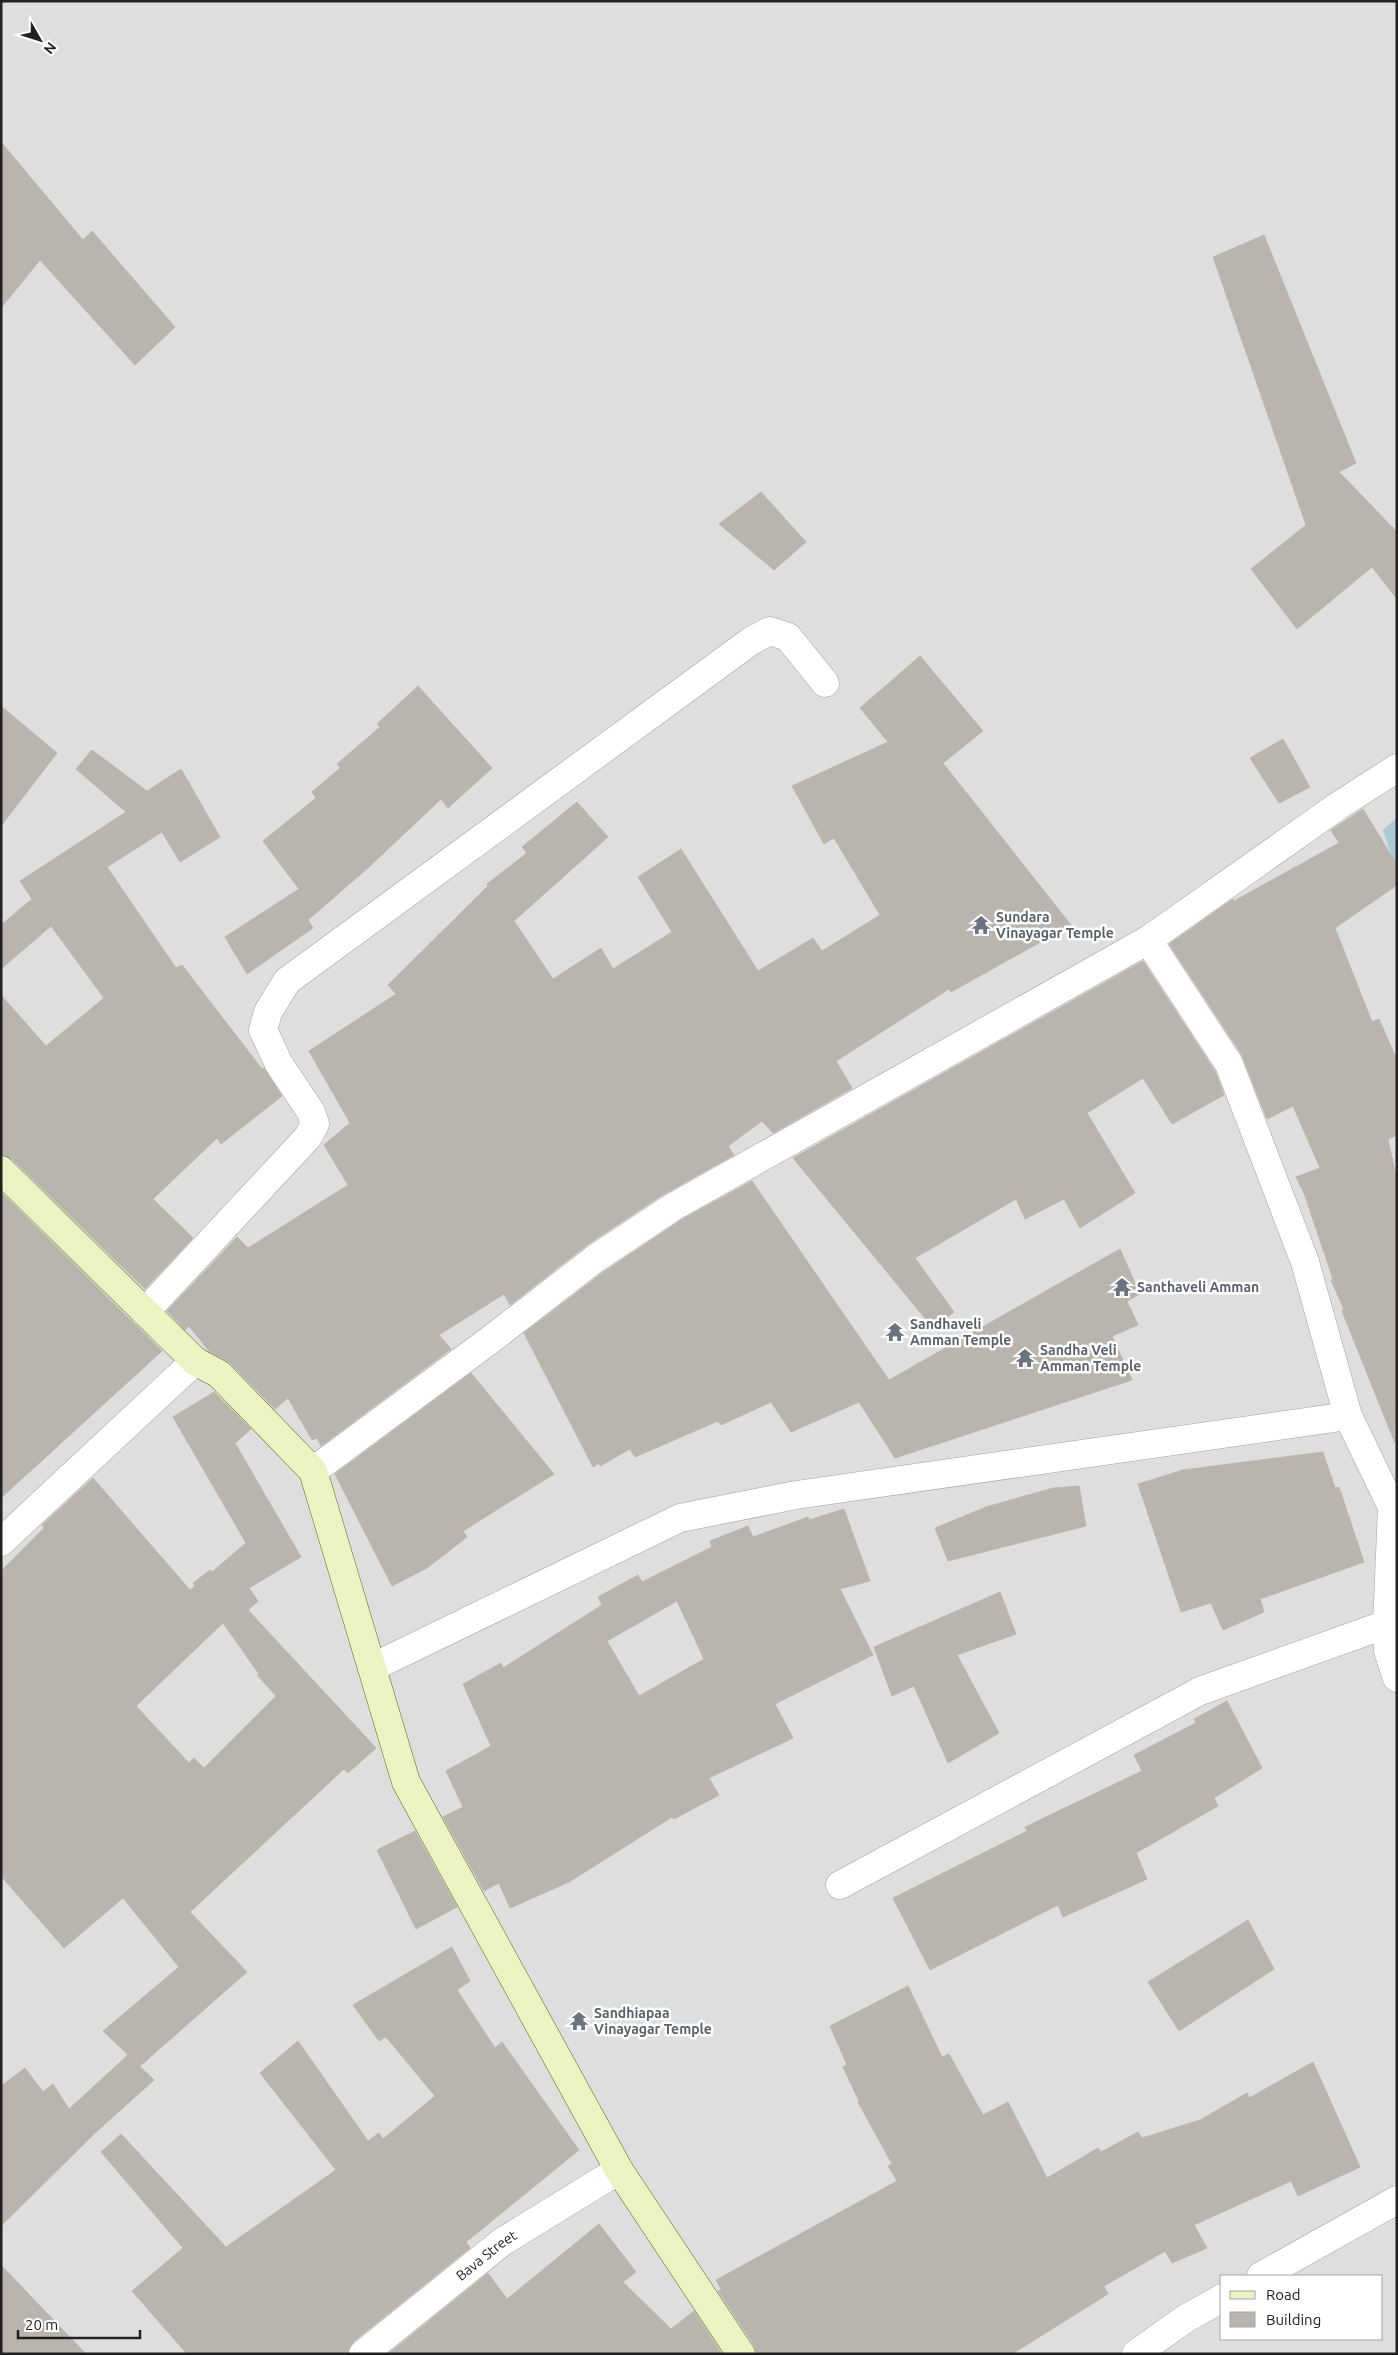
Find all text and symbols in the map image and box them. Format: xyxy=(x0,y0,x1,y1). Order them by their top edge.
north arrow xyxy=(15,15,65,65)
text: N xyxy=(41,39,60,57)
place label: Sundara Vinayagar Temple xyxy=(996,909,1114,941)
temple icon: Sundara Vinayagar Temple xyxy=(970,914,992,936)
temple icon: Santhaveli Amman xyxy=(1111,1276,1133,1298)
place label: Santhaveli Amman xyxy=(1137,1279,1259,1295)
place label: Sandhaveli Amman Temple xyxy=(910,1316,1011,1348)
temple icon: Sandhaveli Amman Temple xyxy=(884,1321,906,1343)
place label: Sandha Veli Amman Temple xyxy=(1040,1342,1141,1374)
temple icon: Sandha Veli Amman Temple xyxy=(1014,1347,1036,1369)
place label: Sandhiapaa Vinayagar Temple xyxy=(594,2005,712,2037)
temple icon: Sandhiapaa Vinayagar Temple xyxy=(568,2010,590,2032)
street label: Bava Street xyxy=(453,2227,520,2284)
legend xyxy=(1220,2275,1383,2340)
text: Road xyxy=(1266,2286,1301,2303)
scale bar xyxy=(18,2308,140,2340)
text: Building xyxy=(1266,2311,1321,2328)
text: 20 m xyxy=(25,2316,58,2333)

